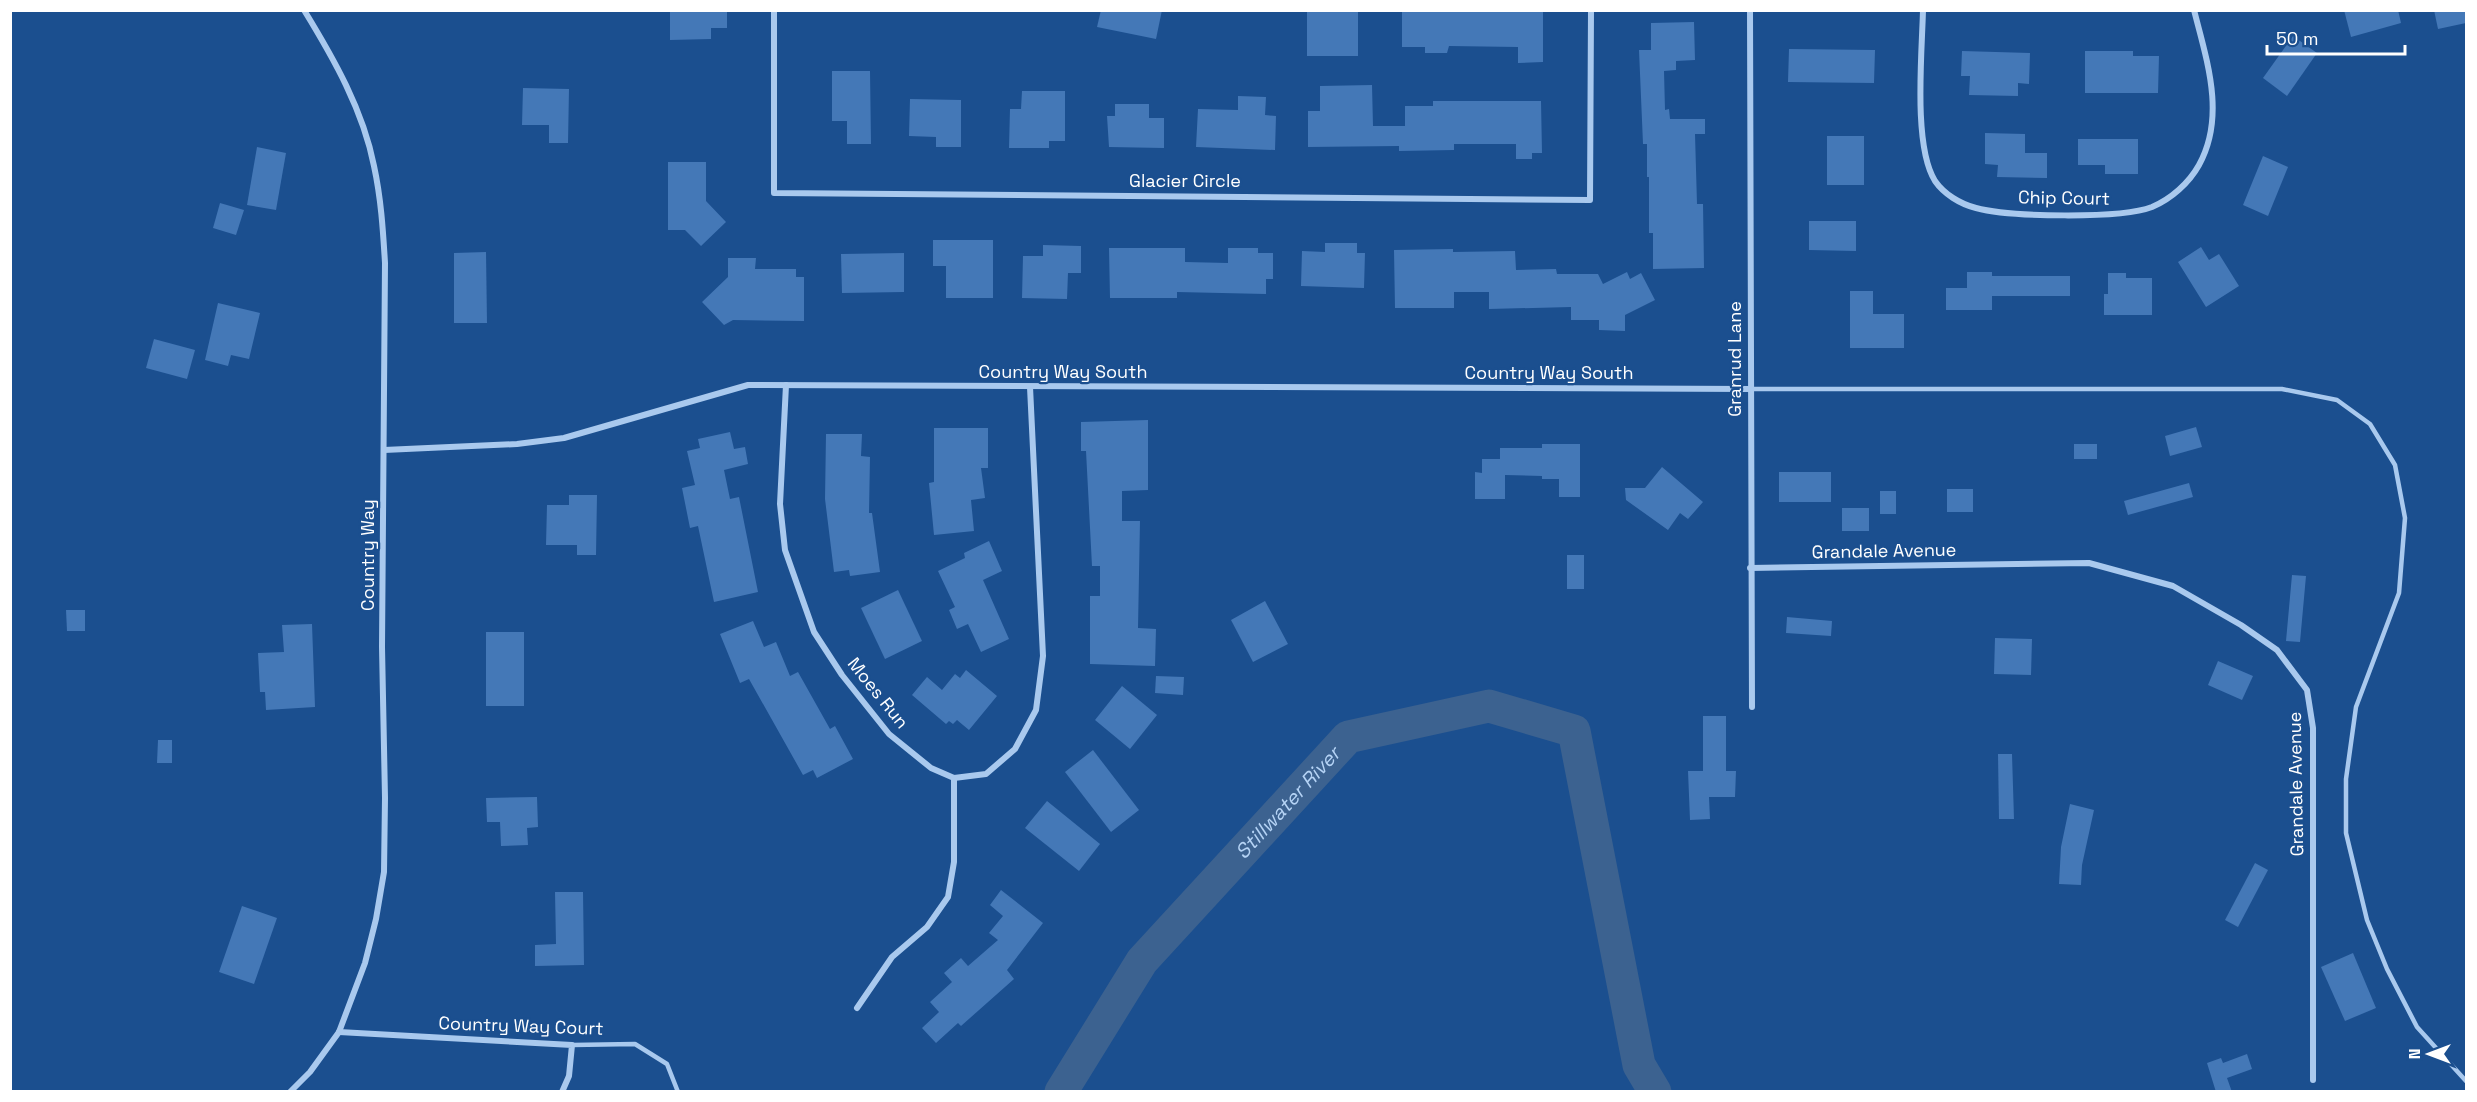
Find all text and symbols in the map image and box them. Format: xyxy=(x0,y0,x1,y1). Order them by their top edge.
scale bar xyxy=(2267,18,2405,56)
text: 50 m xyxy=(2276,27,2318,50)
street label: Glacier Circle xyxy=(1129,169,1241,192)
street label: Chip Court xyxy=(2018,185,2110,210)
street label: Granrud Lane xyxy=(1723,301,1746,417)
street label: Country Way South xyxy=(979,360,1147,383)
street label: Country Way South xyxy=(1465,361,1633,384)
street label: Country Way xyxy=(356,499,379,611)
street label: Grandale Avenue xyxy=(1811,538,1957,563)
street label: Moes Run xyxy=(843,652,914,733)
street label: Grandale Avenue xyxy=(2283,711,2308,857)
water label: Stillwater River xyxy=(1229,739,1347,864)
street label: Country Way Court xyxy=(438,1011,604,1040)
north arrow xyxy=(2399,1024,2459,1084)
text: N xyxy=(2404,1049,2425,1059)

